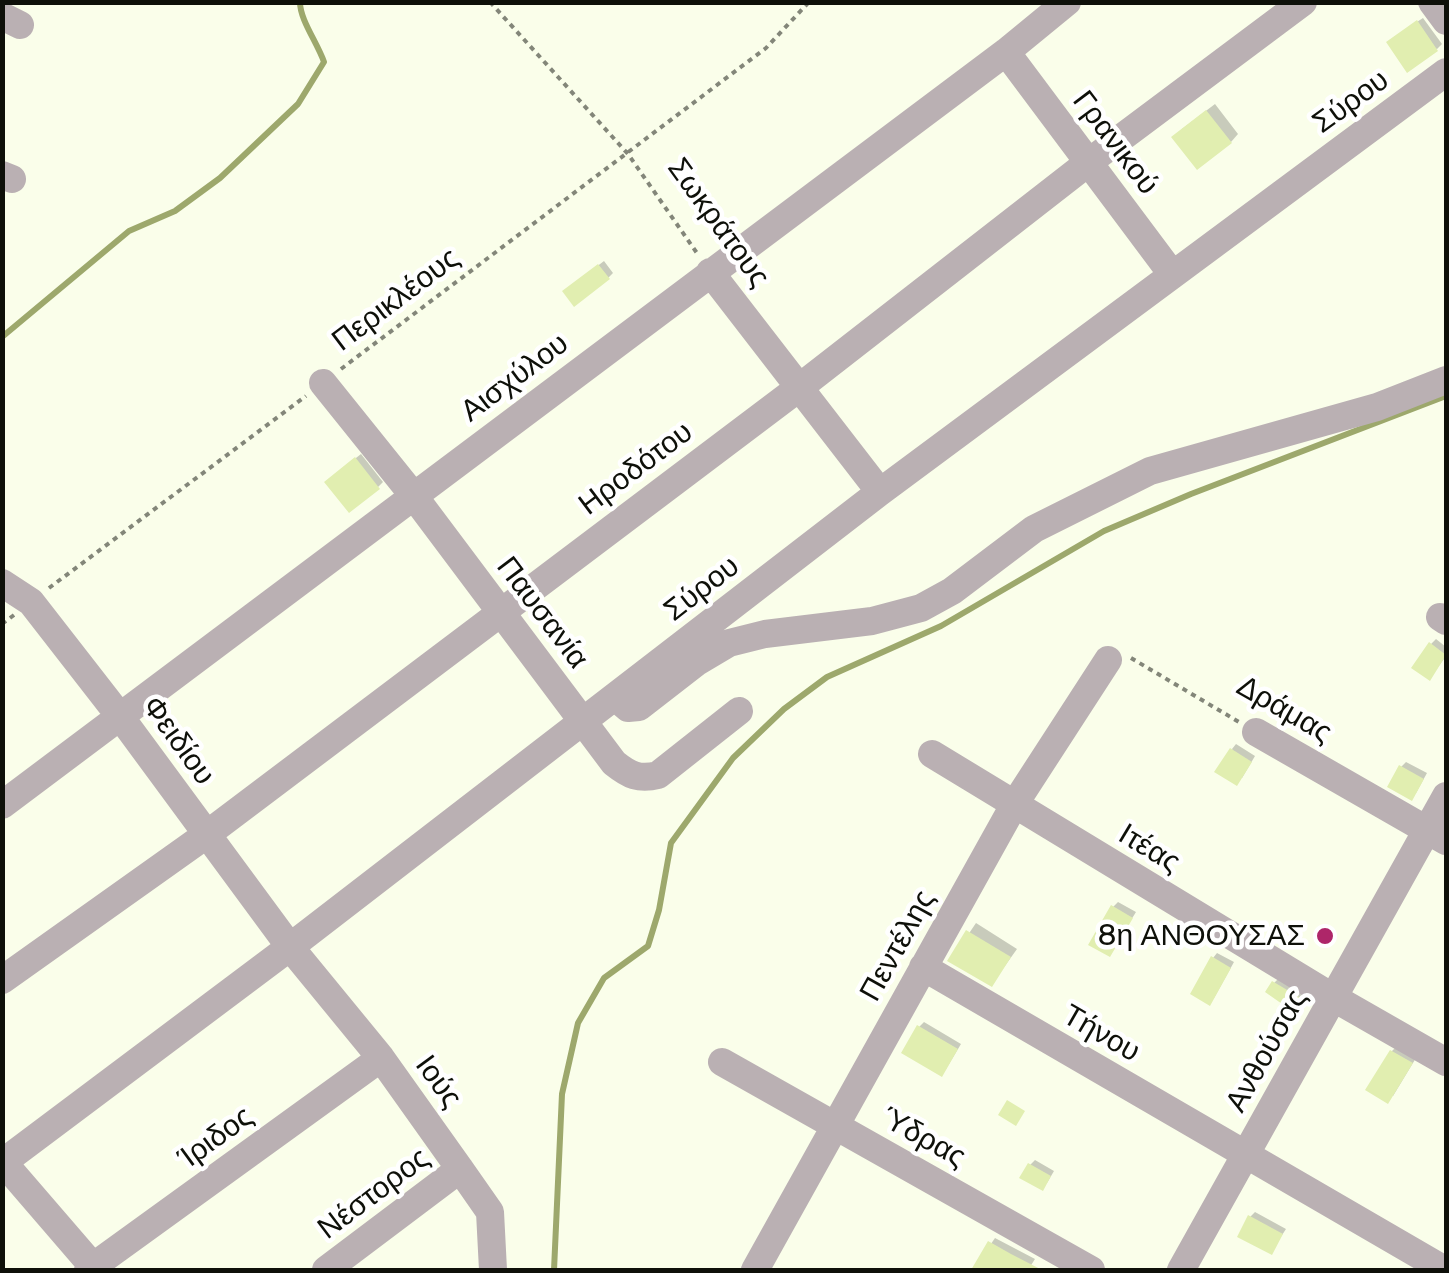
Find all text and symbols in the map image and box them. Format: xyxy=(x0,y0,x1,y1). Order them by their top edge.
street label: Σύρου xyxy=(1306,62,1396,142)
street label: Γρανικού xyxy=(1064,84,1166,202)
street label: Σωκράτους xyxy=(659,152,777,294)
street label: Περικλέους xyxy=(325,241,467,359)
street label: Αισχύλου xyxy=(454,326,576,430)
street label: Ηροδότου xyxy=(572,415,700,523)
street label: Σύρου xyxy=(657,549,747,629)
street label: Παυσανία xyxy=(488,550,596,676)
street label: Δράμας xyxy=(1230,669,1338,751)
street label: Φειδίου xyxy=(134,690,222,792)
street label: Ιτέας xyxy=(1112,817,1186,881)
street label: Πεντέλης xyxy=(853,884,943,1008)
place label: 8η ΑΝΘΟΥΣΑΣ xyxy=(1097,918,1305,954)
marker: 8η ΑΝΘΟΥΣΑΣ xyxy=(1314,925,1336,947)
street label: Ανθούσας xyxy=(1219,983,1315,1119)
street label: Τήνου xyxy=(1056,998,1146,1070)
street label: Ιούς xyxy=(407,1049,469,1115)
street label: Ίριδος xyxy=(172,1099,260,1177)
street label: Ύδρας xyxy=(874,1100,972,1176)
street label: Νέστορος xyxy=(311,1141,437,1247)

